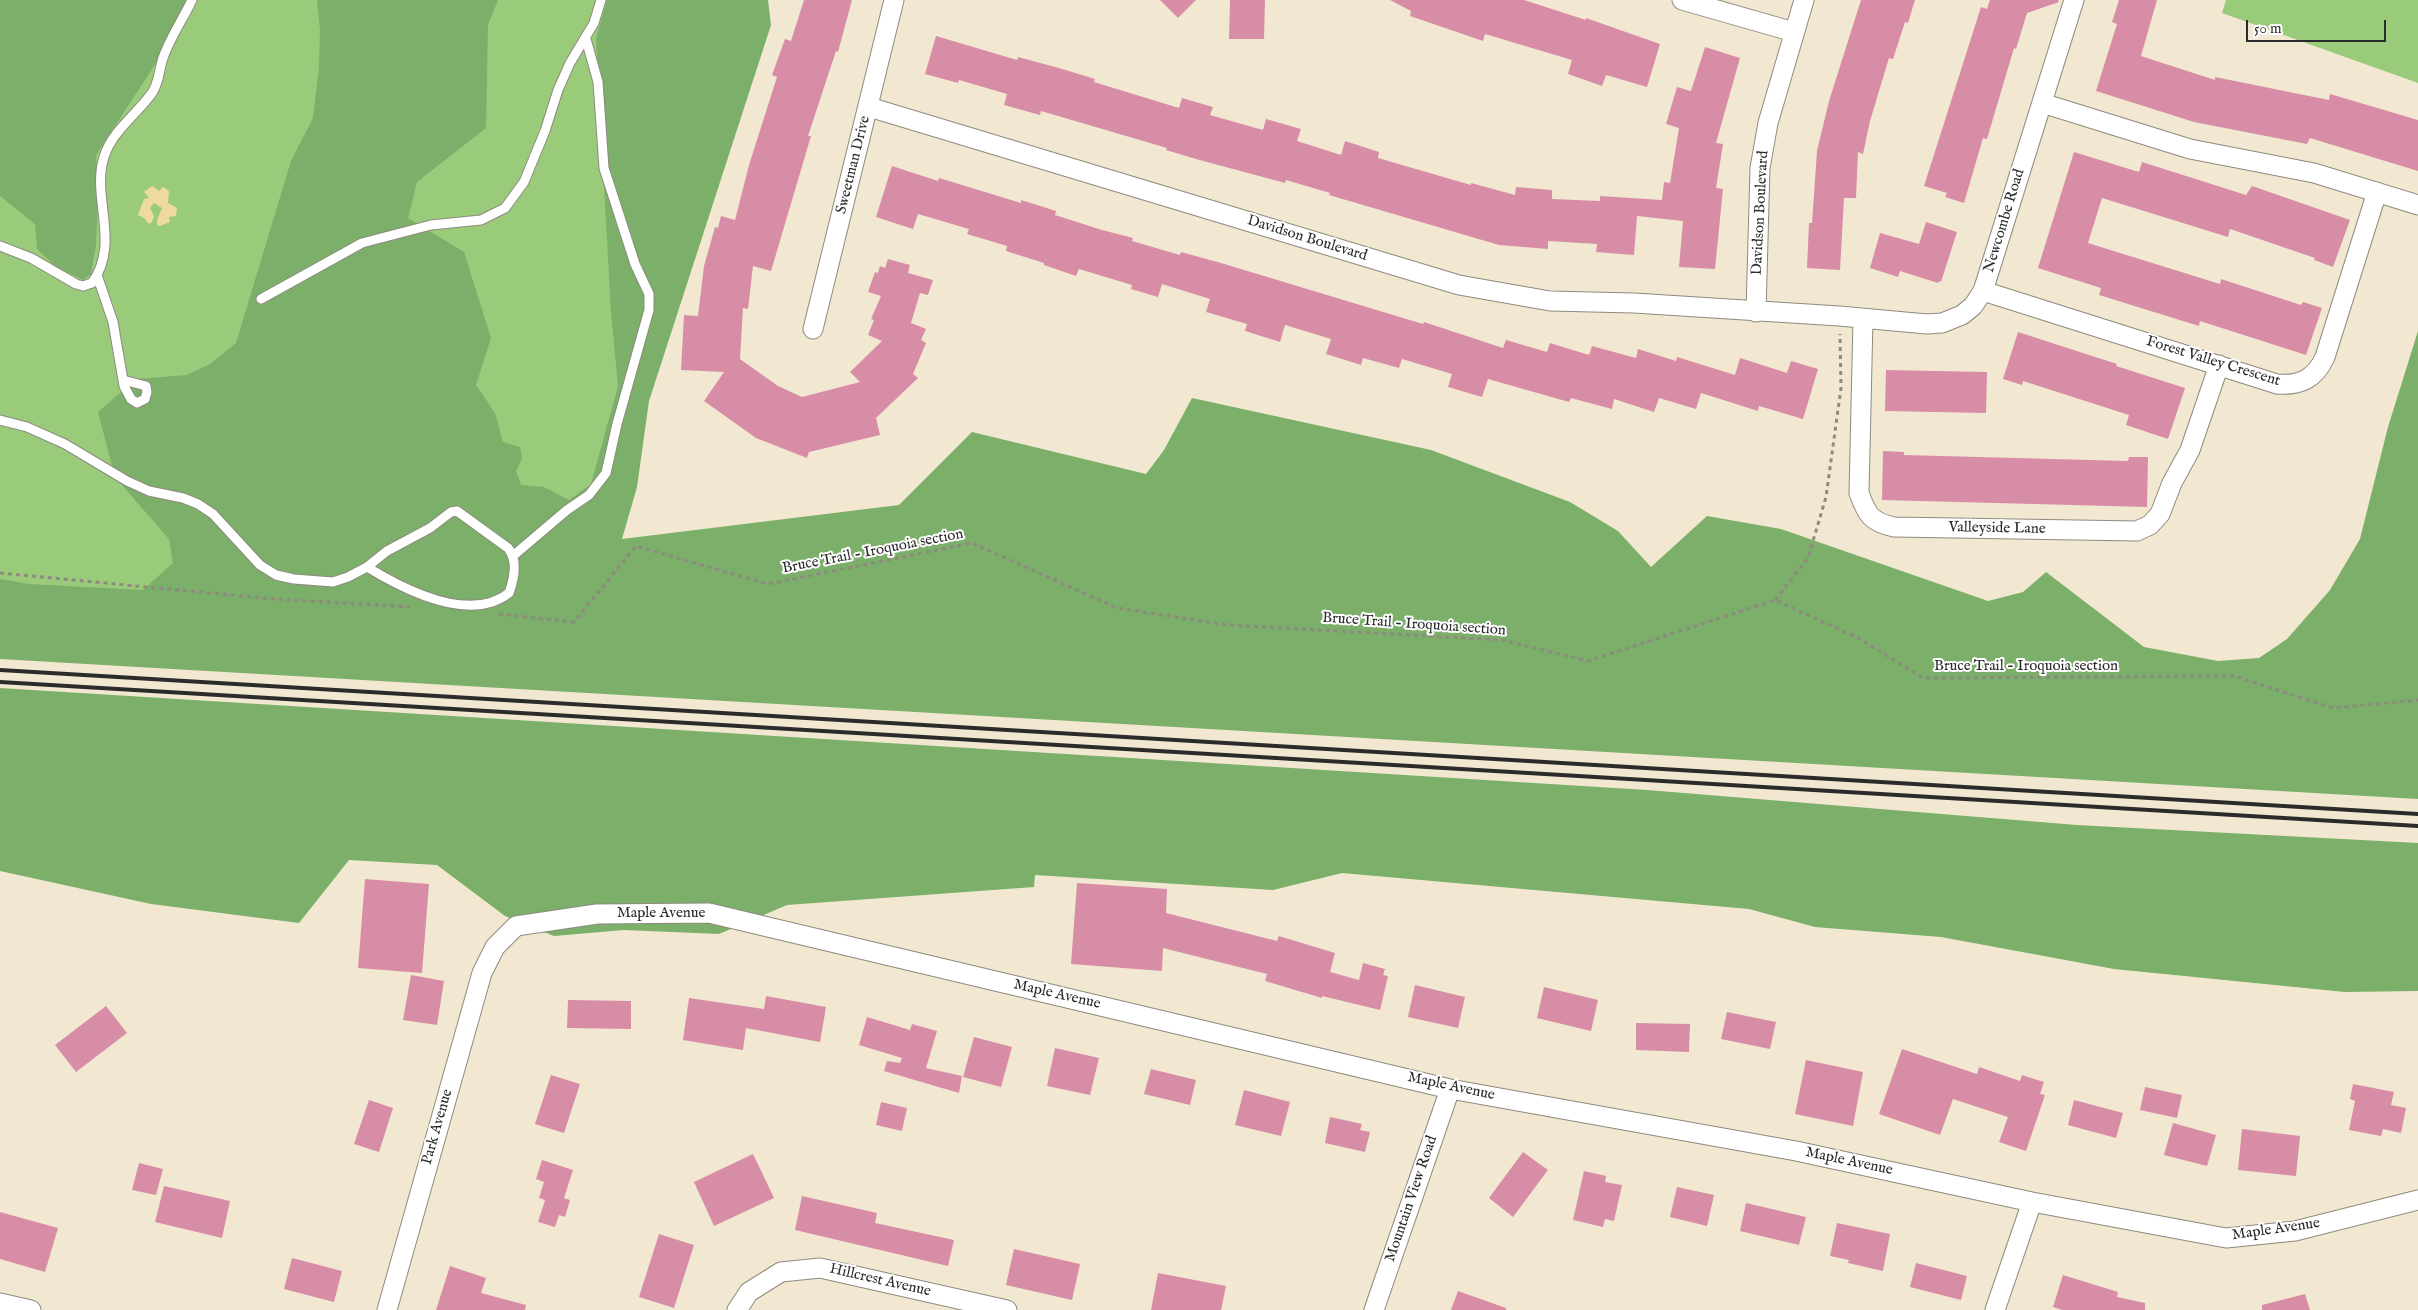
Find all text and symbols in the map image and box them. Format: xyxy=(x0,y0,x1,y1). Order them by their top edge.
scale bar xyxy=(2248,10,2388,42)
text: 50 m xyxy=(2254,19,2282,38)
street label: Sweetman Drive xyxy=(833,114,875,216)
street label: Davidson Boulevard xyxy=(1749,150,1773,276)
street label: Newcombe Road xyxy=(1981,167,2029,275)
street label: Davidson Boulevard xyxy=(1245,212,1369,266)
street label: Forest Valley Crescent xyxy=(2144,333,2282,391)
street label: Valleyside Lane xyxy=(1948,519,2046,539)
street label: Bruce Trail - Iroquoia section xyxy=(781,526,965,578)
street label: Bruce Trail - Iroquoia section xyxy=(1322,610,1506,640)
street label: Bruce Trail - Iroquoia section xyxy=(1934,658,2118,676)
street label: Maple Avenue xyxy=(617,905,705,923)
street label: Maple Avenue xyxy=(1012,976,1102,1014)
street label: Maple Avenue xyxy=(1406,1069,1496,1105)
street label: Park Avenue xyxy=(419,1087,457,1167)
street label: Mountain View Road xyxy=(1382,1134,1442,1264)
street label: Maple Avenue xyxy=(1804,1144,1894,1180)
street label: Maple Avenue xyxy=(2231,1215,2321,1245)
street label: Hillcrest Avenue xyxy=(828,1261,932,1301)

